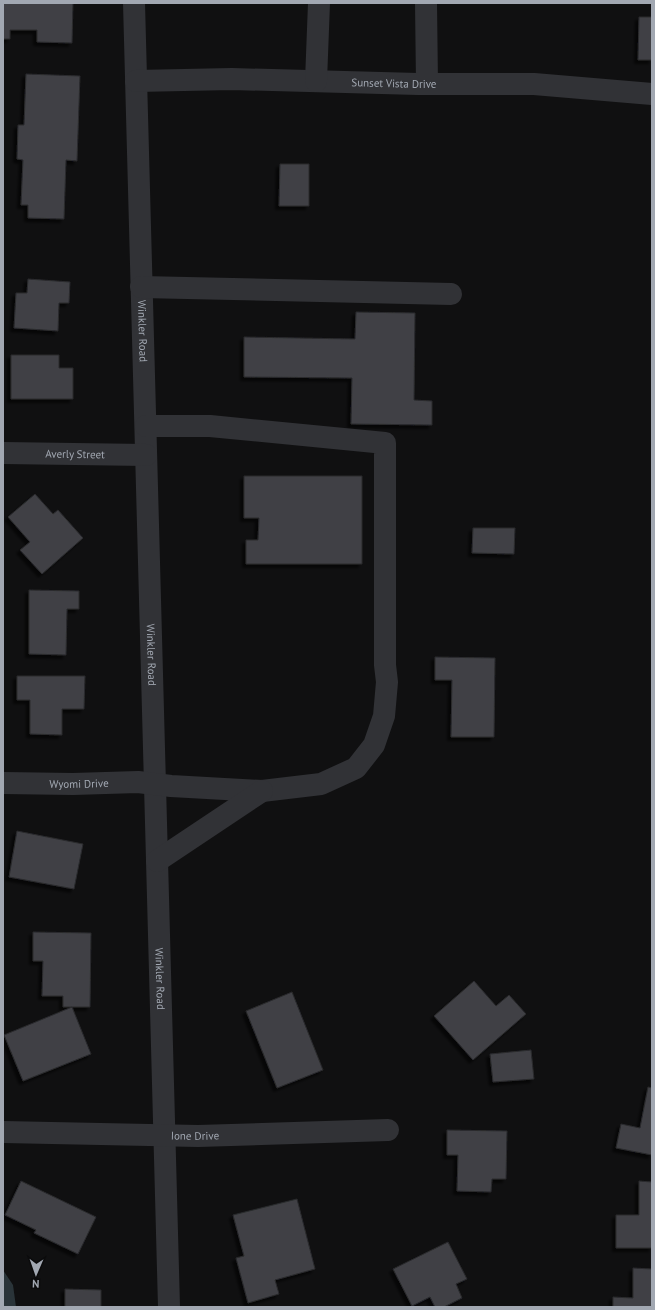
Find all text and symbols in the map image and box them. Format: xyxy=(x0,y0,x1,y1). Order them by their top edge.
street label: Sunset Vista Drive xyxy=(351,75,437,91)
street label: Winkler Road xyxy=(135,300,151,362)
street label: Averly Street xyxy=(45,447,105,461)
street label: Winkler Road xyxy=(144,623,159,686)
street label: Wyomi Drive xyxy=(49,776,109,791)
street label: Winkler Road xyxy=(152,947,168,1010)
street label: Ione Drive xyxy=(171,1128,220,1143)
north arrow xyxy=(16,1254,56,1294)
text: N xyxy=(32,1277,40,1291)

